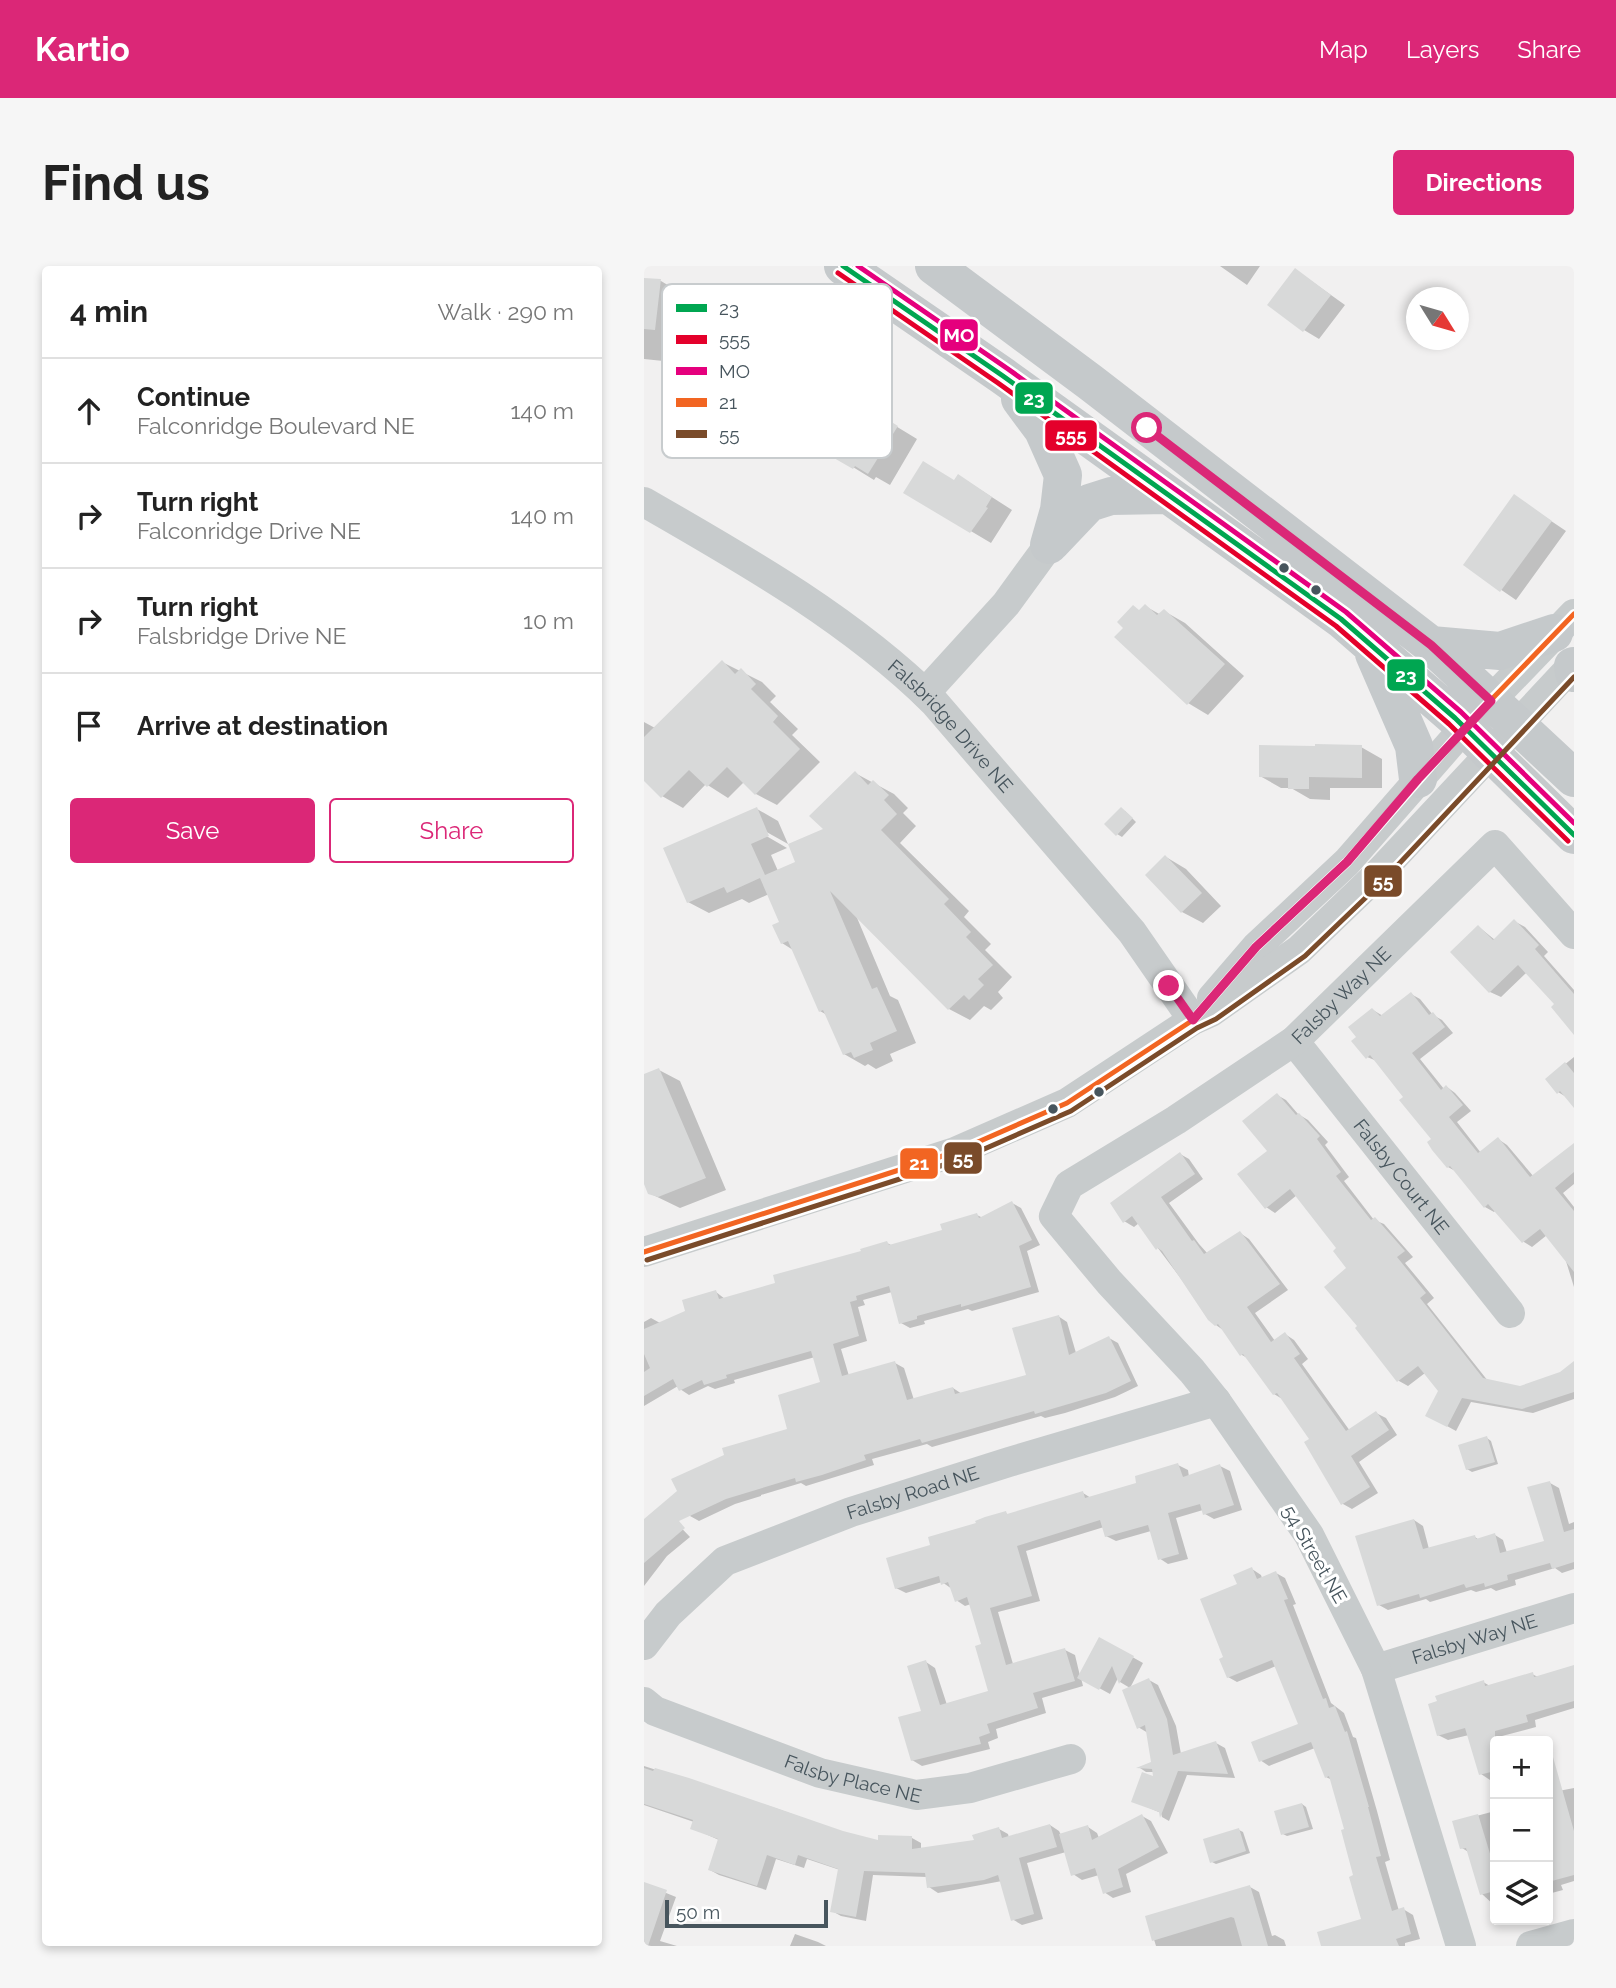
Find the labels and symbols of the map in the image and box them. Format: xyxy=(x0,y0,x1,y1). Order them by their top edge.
legend xyxy=(662,284,892,458)
north arrow xyxy=(1406,287,1469,350)
text: 23 xyxy=(719,297,739,319)
line badge: MO xyxy=(939,318,979,352)
text: MO xyxy=(944,324,974,346)
text: 555 xyxy=(719,328,750,350)
text: MO xyxy=(719,360,750,382)
line badge: 23 xyxy=(1014,381,1054,415)
text: 23 xyxy=(1023,387,1045,409)
text: 21 xyxy=(719,391,737,413)
route start xyxy=(1131,412,1162,443)
line badge: 555 xyxy=(1044,419,1098,452)
text: 55 xyxy=(719,423,740,445)
text: 555 xyxy=(1055,424,1087,446)
unlabelled marker xyxy=(1277,561,1291,575)
unlabelled marker xyxy=(1309,583,1323,597)
street label: Falsbridge Drive NE xyxy=(884,655,1018,797)
line badge: 23 xyxy=(1386,658,1426,692)
text: 23 xyxy=(1395,664,1417,686)
line badge: 55 xyxy=(1363,864,1403,898)
text: 55 xyxy=(1372,870,1394,892)
street label: Falsby Way NE xyxy=(1287,942,1395,1048)
route end xyxy=(1153,970,1184,1001)
unlabelled marker xyxy=(1092,1085,1106,1099)
unlabelled marker xyxy=(1046,1102,1060,1116)
street label: Falsby Court NE xyxy=(1349,1115,1454,1238)
line badge: 55 xyxy=(943,1141,983,1175)
line badge: 21 xyxy=(899,1147,939,1180)
text: 55 xyxy=(952,1147,974,1169)
text: 21 xyxy=(909,1152,929,1174)
street label: Falsby Road NE xyxy=(844,1461,982,1524)
street label: 54 Street NE xyxy=(1278,1501,1352,1607)
street label: Falsby Way NE xyxy=(1409,1609,1540,1668)
street label: Falsby Place NE xyxy=(782,1750,924,1807)
scale bar xyxy=(665,1897,828,1929)

